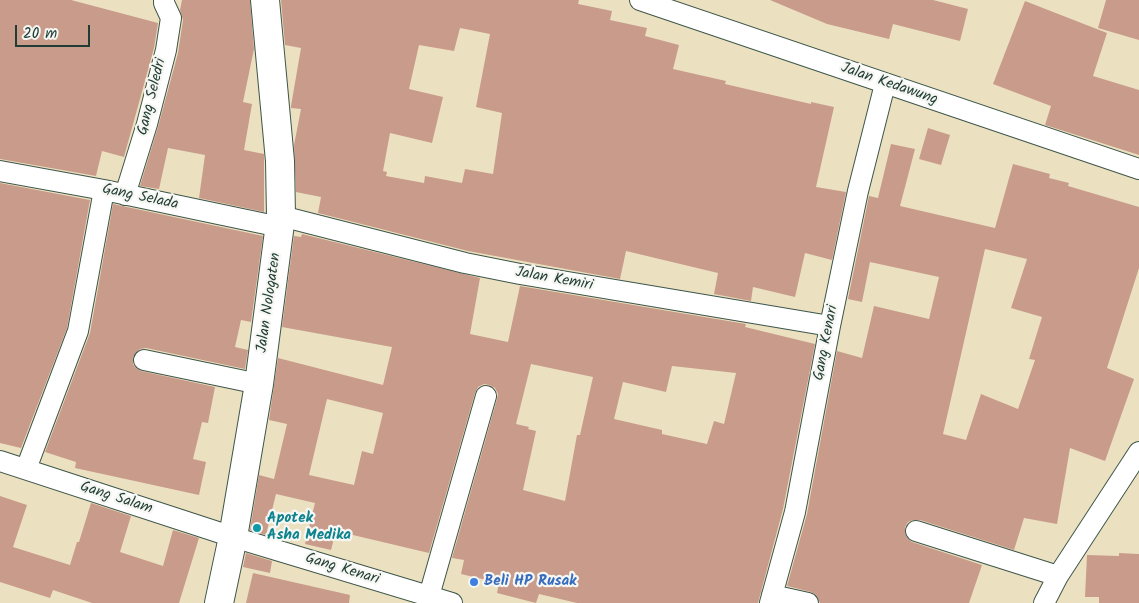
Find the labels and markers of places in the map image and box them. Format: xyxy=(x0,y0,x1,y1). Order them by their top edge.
place label: Apotek Asha Medika xyxy=(267,510,351,545)
marker: Apotek Asha Medika xyxy=(251,522,263,534)
place label: Beli HP Rusak xyxy=(484,573,576,591)
marker: Beli HP Rusak xyxy=(468,576,480,588)

